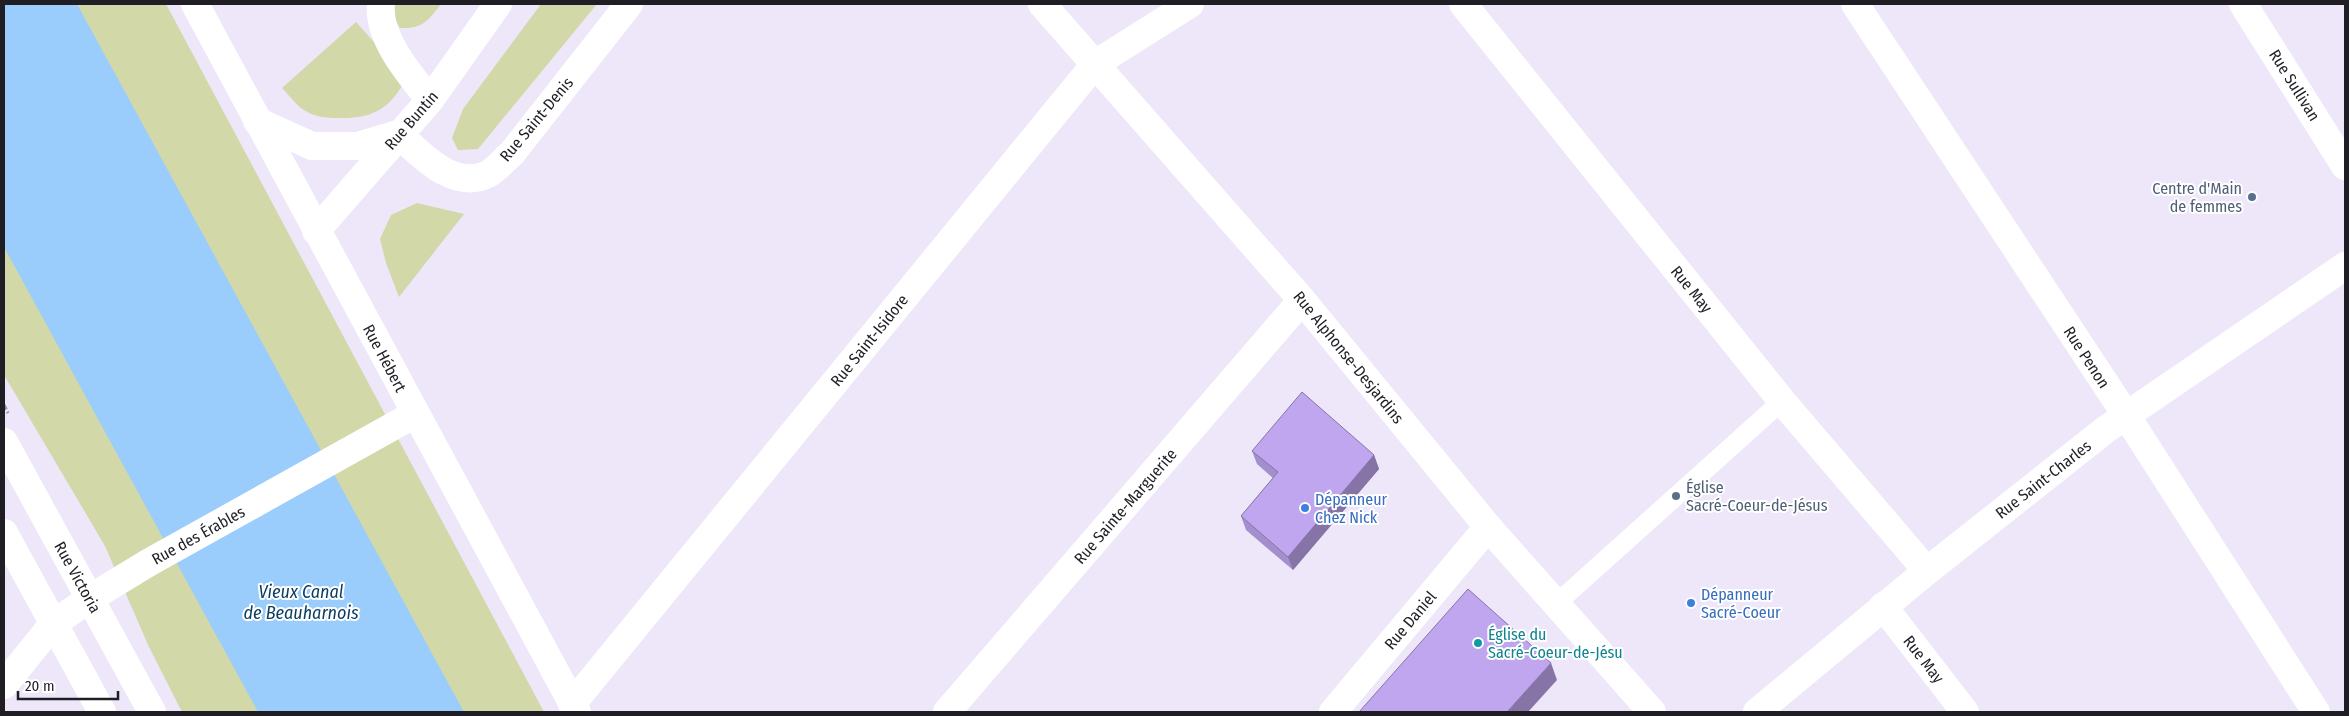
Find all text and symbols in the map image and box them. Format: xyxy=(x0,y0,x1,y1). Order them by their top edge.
street label: Rue Sullivan xyxy=(2265,46,2324,125)
street label: Rue Saint-Denis xyxy=(496,73,577,165)
street label: Rue Buntin xyxy=(381,87,442,154)
place label: Centre d'Main de femmes xyxy=(2152,179,2242,216)
marker: Centre d'Main de femmes xyxy=(2246,191,2258,203)
street label: Rue May xyxy=(1667,262,1717,317)
street label: Rue Alphonse-Desjardins xyxy=(1289,287,1408,427)
street label: Rue Saint-Isidore xyxy=(827,291,912,390)
street label: Rue Hébert xyxy=(359,321,411,396)
street label: Rue Penon xyxy=(2060,323,2114,392)
street label: Rue Saint-Charles xyxy=(1992,436,2095,523)
street label: Rue Sainte-Marguerite xyxy=(1070,445,1181,568)
place label: Église Sacré-Coeur-de-Jésus xyxy=(1686,478,1828,515)
place label: Dépanneur Chez Nick xyxy=(1315,490,1388,527)
marker: Église Sacré-Coeur-de-Jésus xyxy=(1670,490,1682,502)
street label: Rue des Érables xyxy=(148,502,248,569)
marker: Dépanneur Chez Nick xyxy=(1299,502,1311,514)
street label: Rue Victoria xyxy=(50,538,105,616)
water label: Vieux Canal de Beauharnois xyxy=(243,581,359,624)
place label: Dépanneur Sacré-Coeur xyxy=(1701,585,1781,622)
street label: Rue Daniel xyxy=(1381,587,1440,653)
marker: Dépanneur Sacré-Coeur xyxy=(1685,597,1697,609)
place label: Église du Sacré-Coeur-de-Jésu xyxy=(1488,625,1623,662)
street label: Rue May xyxy=(1899,632,1949,687)
marker: Église du Sacré-Coeur-de-Jésu xyxy=(1472,637,1484,649)
scale bar xyxy=(18,668,118,700)
text: 20 m xyxy=(25,677,55,695)

